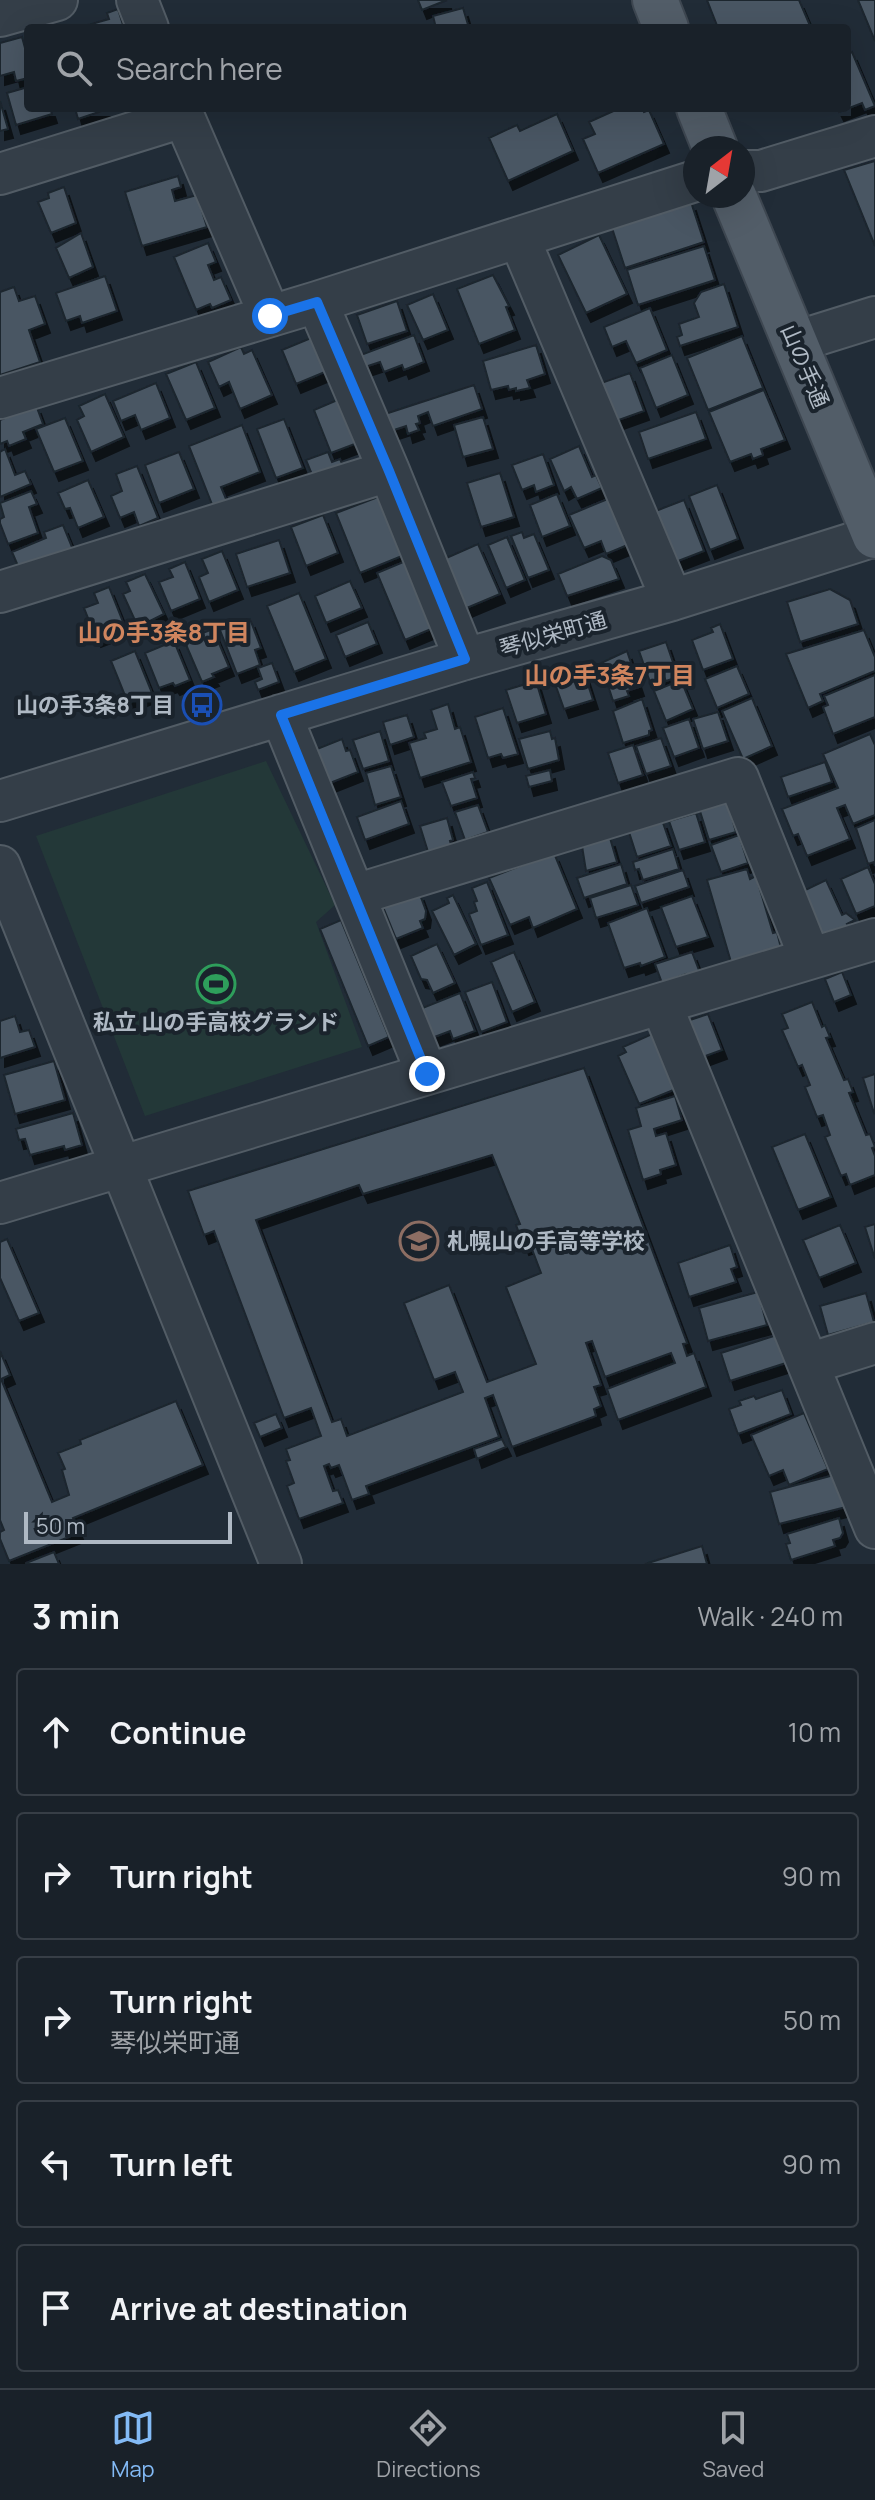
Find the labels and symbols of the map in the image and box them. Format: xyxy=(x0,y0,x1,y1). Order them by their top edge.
north arrow xyxy=(683,136,755,208)
route start xyxy=(252,298,288,334)
street label: 山の手通 xyxy=(774,320,836,412)
street label: 琴似栄町通 xyxy=(496,604,610,664)
district label: 山の手3条8丁目 xyxy=(78,615,250,648)
district label: 山の手3条7丁目 xyxy=(525,658,695,691)
bus stop icon: 山の手3条8丁目 xyxy=(181,684,223,726)
place label: 山の手3条8丁目 xyxy=(16,690,174,720)
sports icon: 私立 山の手高校グランド xyxy=(195,963,237,1005)
place label: 私立 山の手高校グランド xyxy=(93,1007,339,1037)
route end xyxy=(409,1056,445,1092)
school or university icon: 札幌山の手高等学校 xyxy=(398,1220,440,1262)
place label: 札幌山の手高等学校 xyxy=(447,1226,645,1256)
scale bar xyxy=(24,1508,232,1544)

